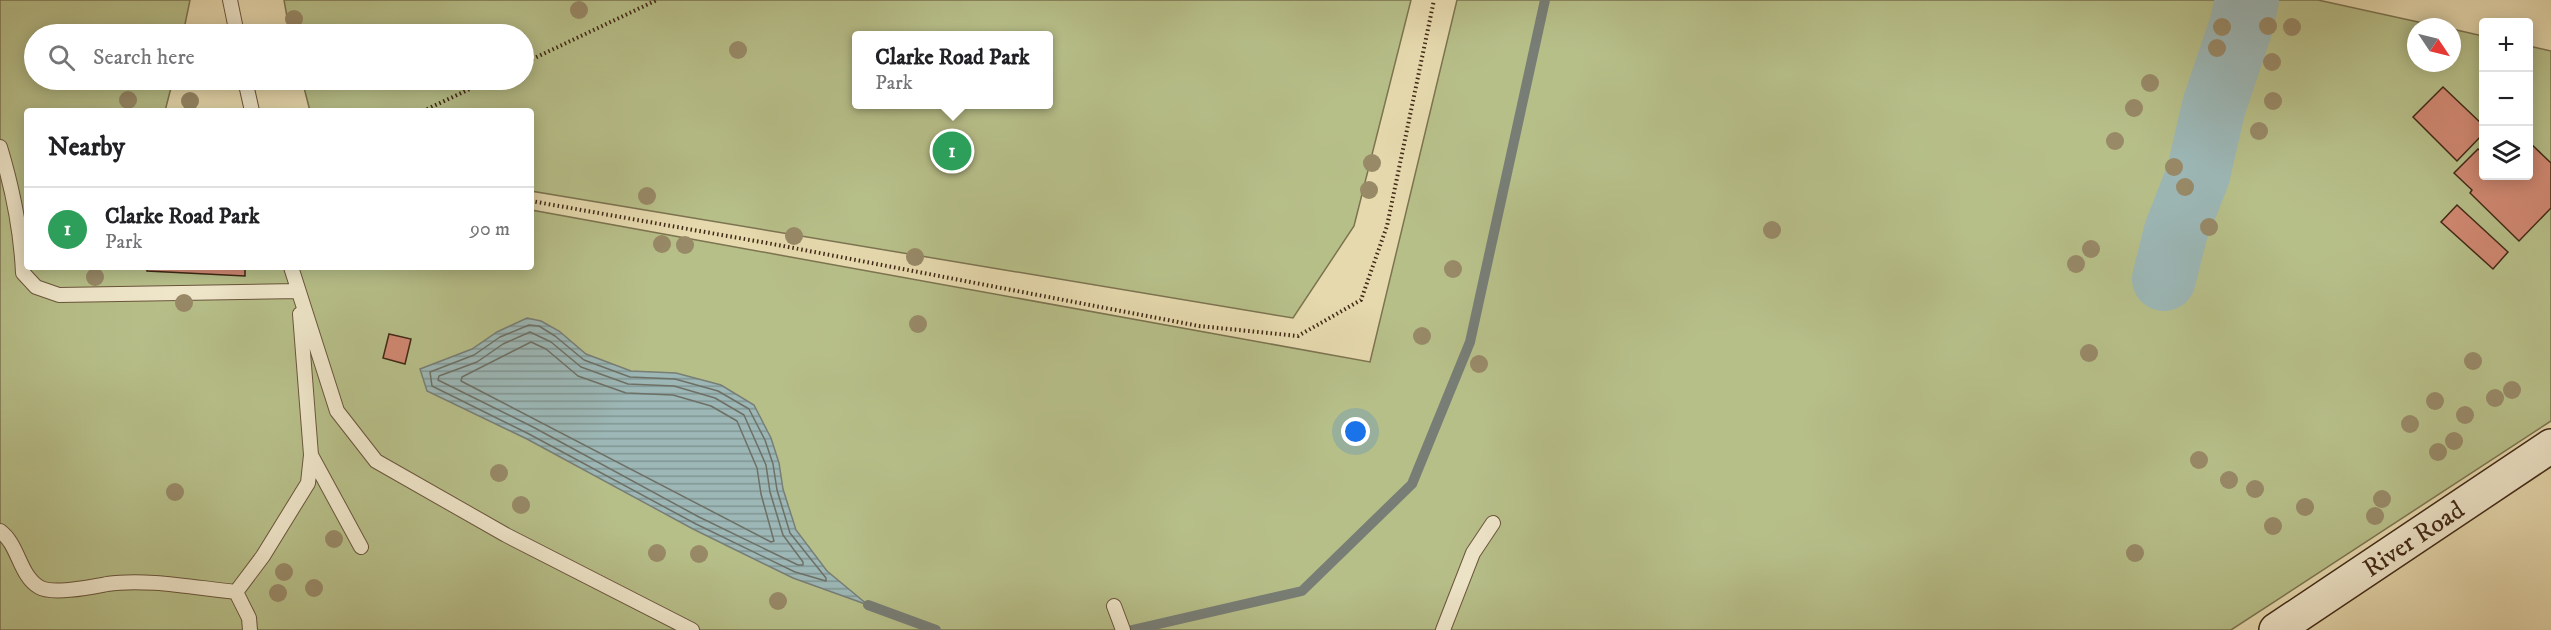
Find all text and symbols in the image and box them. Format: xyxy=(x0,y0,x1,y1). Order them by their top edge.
north arrow xyxy=(2407,18,2461,72)
map controls xyxy=(2479,18,2533,180)
button: + xyxy=(2479,18,2533,72)
search box xyxy=(24,24,534,90)
popup xyxy=(852,31,1053,109)
icon: search xyxy=(45,41,78,74)
text: Search here xyxy=(93,44,195,71)
text: Clarke Road Park xyxy=(875,44,1030,71)
text: Park xyxy=(875,71,913,96)
button: − xyxy=(2479,72,2533,126)
button: layers xyxy=(2479,126,2533,180)
pin: 1 xyxy=(932,128,972,174)
text: Nearby xyxy=(48,131,125,164)
text: Clarke Road Park xyxy=(105,203,260,230)
text: 1 xyxy=(64,217,71,242)
text: 90 m xyxy=(470,217,510,242)
text: Park xyxy=(105,230,142,255)
your location xyxy=(1341,417,1370,446)
street label: River Road xyxy=(2357,494,2471,585)

